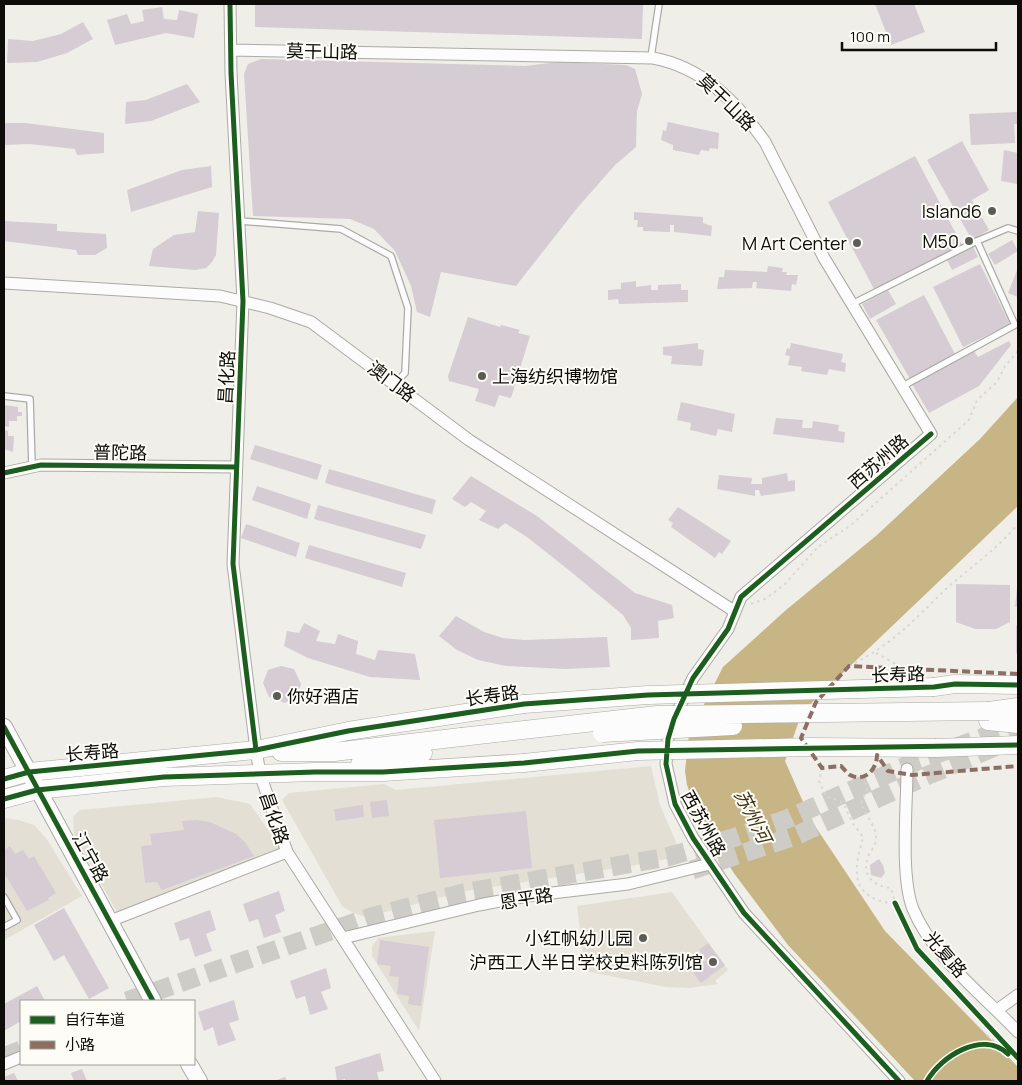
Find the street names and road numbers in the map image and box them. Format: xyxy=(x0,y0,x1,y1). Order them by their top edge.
street label: 莫干山路 xyxy=(286,38,358,64)
street label: 莫干山路 xyxy=(693,68,761,136)
street label: 昌化路 xyxy=(213,349,239,405)
street label: 澳门路 xyxy=(363,355,421,407)
street label: 西苏州路 xyxy=(843,428,913,494)
street label: 普陀路 xyxy=(93,440,147,464)
street label: 长寿路 xyxy=(871,661,925,687)
street label: 长寿路 xyxy=(464,679,520,711)
street label: 长寿路 xyxy=(64,738,120,766)
street label: 西苏州路 xyxy=(676,786,732,860)
street label: 昌化路 xyxy=(255,789,295,847)
street label: 江宁路 xyxy=(67,828,115,886)
street label: 恩平路 xyxy=(497,882,555,914)
street label: 光复路 xyxy=(919,926,973,982)

